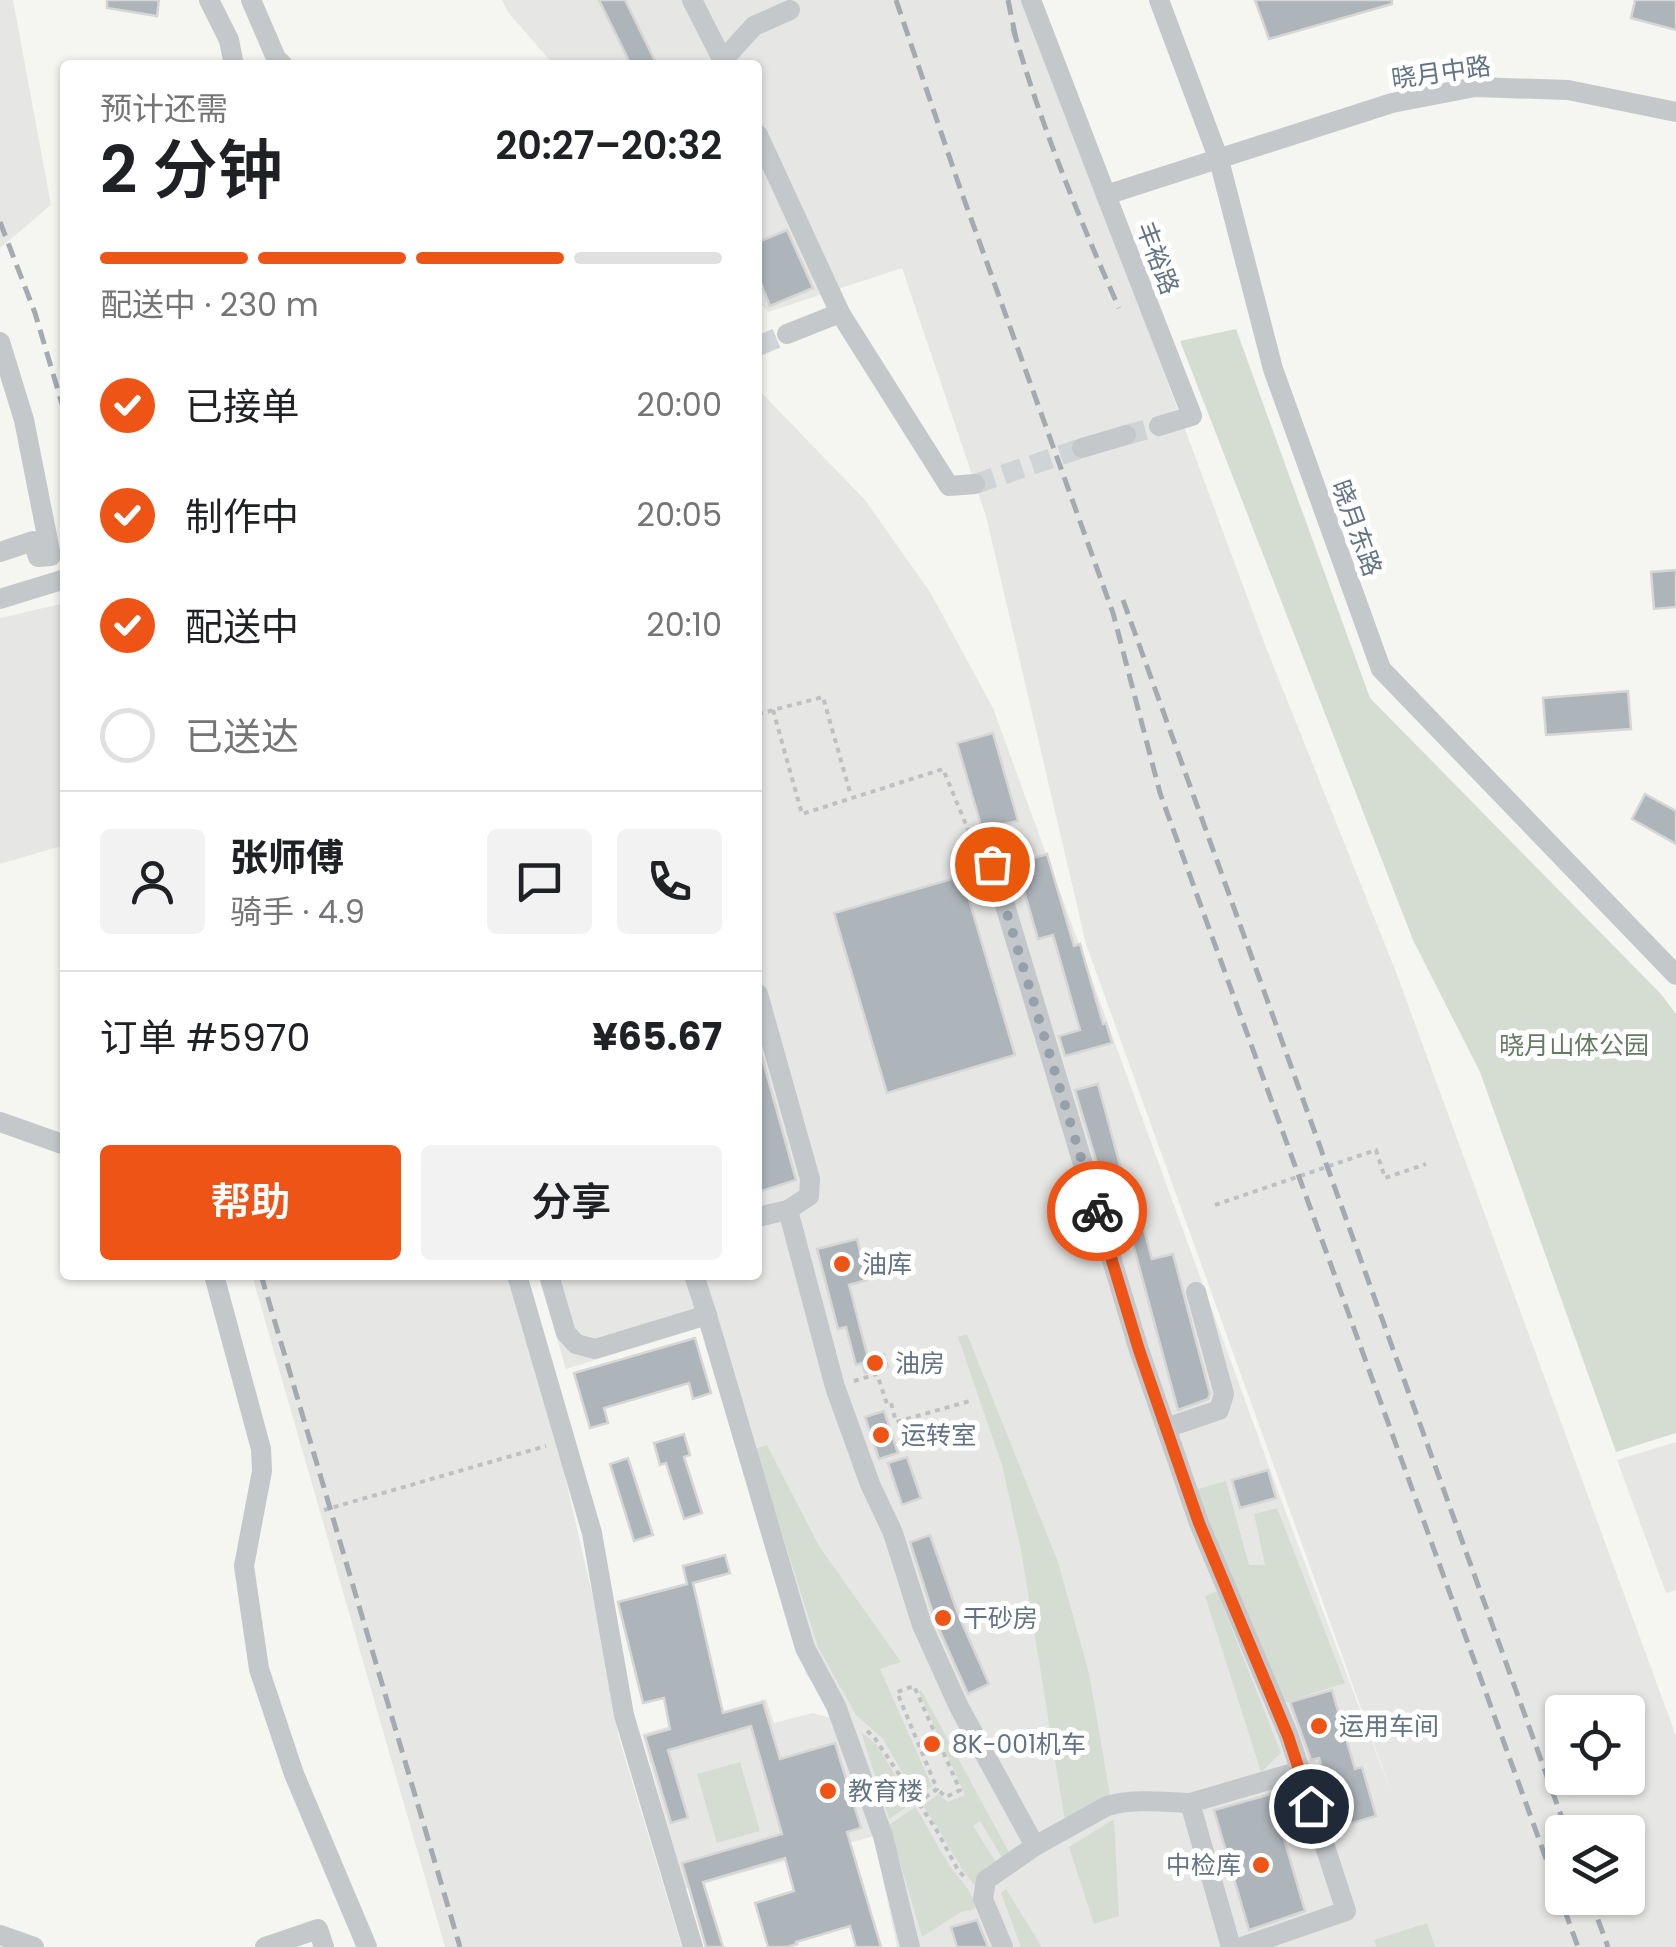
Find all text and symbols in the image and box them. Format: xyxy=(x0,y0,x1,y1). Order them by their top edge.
street label: 晓月中路 xyxy=(1389,48,1493,97)
text: 预计还需 xyxy=(100,86,228,131)
text: 20:27–20:32 xyxy=(495,119,722,172)
text: 2 分钟 xyxy=(100,125,283,216)
street label: 丰裕路 xyxy=(1128,217,1187,299)
text: 配送中 · 230 m xyxy=(100,282,319,327)
icon: check xyxy=(100,378,155,433)
text: 已接单 xyxy=(185,380,299,433)
text: 20:00 xyxy=(636,382,722,427)
street label: 晓月东路 xyxy=(1323,475,1390,581)
icon: check xyxy=(100,488,155,543)
text: 制作中 xyxy=(185,490,299,543)
text: 20:05 xyxy=(636,492,722,537)
icon: check xyxy=(100,598,155,653)
text: 配送中 xyxy=(185,600,299,653)
text: 20:10 xyxy=(646,602,722,647)
text: 已送达 xyxy=(185,710,299,763)
pin xyxy=(950,822,1035,907)
button: person xyxy=(100,829,205,934)
button: chat xyxy=(487,829,592,934)
button: phone xyxy=(617,829,722,934)
text: 张师傅 xyxy=(230,831,344,884)
icon: bag xyxy=(965,837,1020,892)
text: 骑手 · 4.9 xyxy=(230,889,365,934)
text: ¥65.67 xyxy=(592,1010,722,1063)
text: 订单 #5970 xyxy=(100,1011,310,1064)
park label: 晓月山体公园 xyxy=(1499,1028,1649,1063)
button: 帮助 xyxy=(100,1145,401,1260)
button: 分享 xyxy=(421,1145,722,1260)
courier xyxy=(1047,1161,1147,1261)
icon: bike xyxy=(1070,1184,1125,1239)
place label: 油库 xyxy=(862,1247,912,1282)
marker: 油库 xyxy=(831,1253,853,1275)
place label: 油房 xyxy=(895,1346,945,1381)
marker: 油房 xyxy=(864,1352,886,1374)
place label: 运转室 xyxy=(901,1418,976,1453)
marker: 运转室 xyxy=(870,1424,892,1446)
place label: 干砂房 xyxy=(963,1601,1038,1636)
marker: 干砂房 xyxy=(932,1607,954,1629)
map controls xyxy=(1545,1695,1645,1915)
button: locate xyxy=(1545,1695,1645,1795)
place label: 运用车间 xyxy=(1339,1709,1439,1744)
marker: 运用车间 xyxy=(1308,1715,1330,1737)
place label: 8K-001机车 xyxy=(952,1727,1086,1762)
marker: 8K-001机车 xyxy=(921,1733,943,1755)
pin xyxy=(1269,1764,1354,1849)
place label: 教育楼 xyxy=(848,1774,923,1809)
icon: home xyxy=(1284,1779,1339,1834)
marker: 教育楼 xyxy=(817,1780,839,1802)
button: layers xyxy=(1545,1815,1645,1915)
place label: 中检库 xyxy=(1166,1848,1241,1883)
marker: 中检库 xyxy=(1250,1854,1272,1876)

